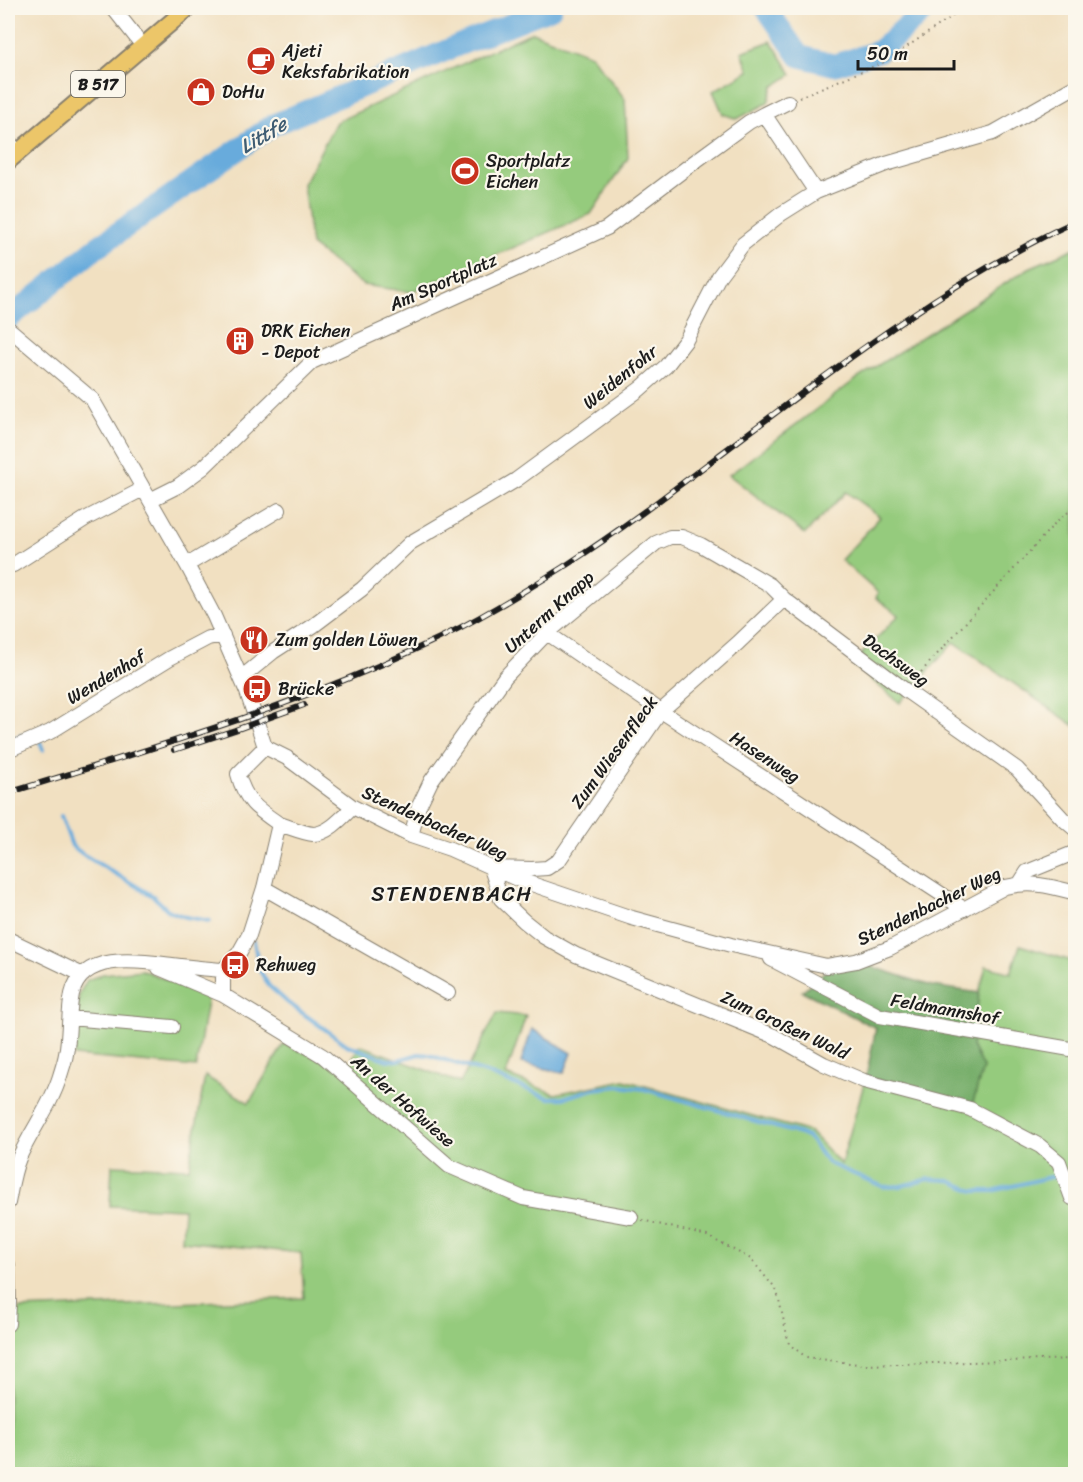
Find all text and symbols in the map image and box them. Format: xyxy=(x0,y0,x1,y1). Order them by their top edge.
scale bar xyxy=(858,33,954,71)
place label: Ajeti Keksfabrikation xyxy=(281,35,409,88)
text: 50 m xyxy=(867,38,908,70)
cafe icon: Ajeti Keksfabrikation xyxy=(245,45,277,77)
road number: B 517 xyxy=(71,71,125,97)
shop icon: DoHu xyxy=(185,76,217,108)
place label: DoHu xyxy=(222,76,265,108)
water label: Littfe xyxy=(233,107,295,163)
place label: Sportplatz Eichen xyxy=(486,145,571,198)
sports icon: Sportplatz Eichen xyxy=(449,155,481,187)
street label: Am Sportplatz xyxy=(383,244,503,321)
place label: DRK Eichen - Depot xyxy=(261,315,351,368)
building icon: DRK Eichen - Depot xyxy=(224,325,256,357)
street label: Weidenfohr xyxy=(575,335,666,418)
street label: Unterm Knapp xyxy=(496,562,602,662)
restaurant icon: Zum golden Löwen xyxy=(238,624,270,656)
place label: Zum golden Löwen xyxy=(275,624,418,656)
street label: Dachsweg xyxy=(856,625,936,695)
street label: Wendenhof xyxy=(60,640,154,713)
bus stop icon: Brücke xyxy=(241,673,273,705)
place label: Brücke xyxy=(278,673,334,705)
street label: Zum Wiesenfleck xyxy=(562,688,667,816)
street label: Hasenweg xyxy=(723,722,807,792)
street label: Stendenbacher Weg xyxy=(357,776,513,870)
street label: Stendenbacher Weg xyxy=(851,857,1007,955)
district label: STENDENBACH xyxy=(371,875,533,913)
bus stop icon: Rehweg xyxy=(219,949,251,981)
place label: Rehweg xyxy=(256,949,316,981)
street label: Zum Großen Wald xyxy=(715,981,856,1069)
street label: Feldmannshof xyxy=(888,984,1004,1035)
street label: An der Hofwiese xyxy=(343,1046,463,1156)

